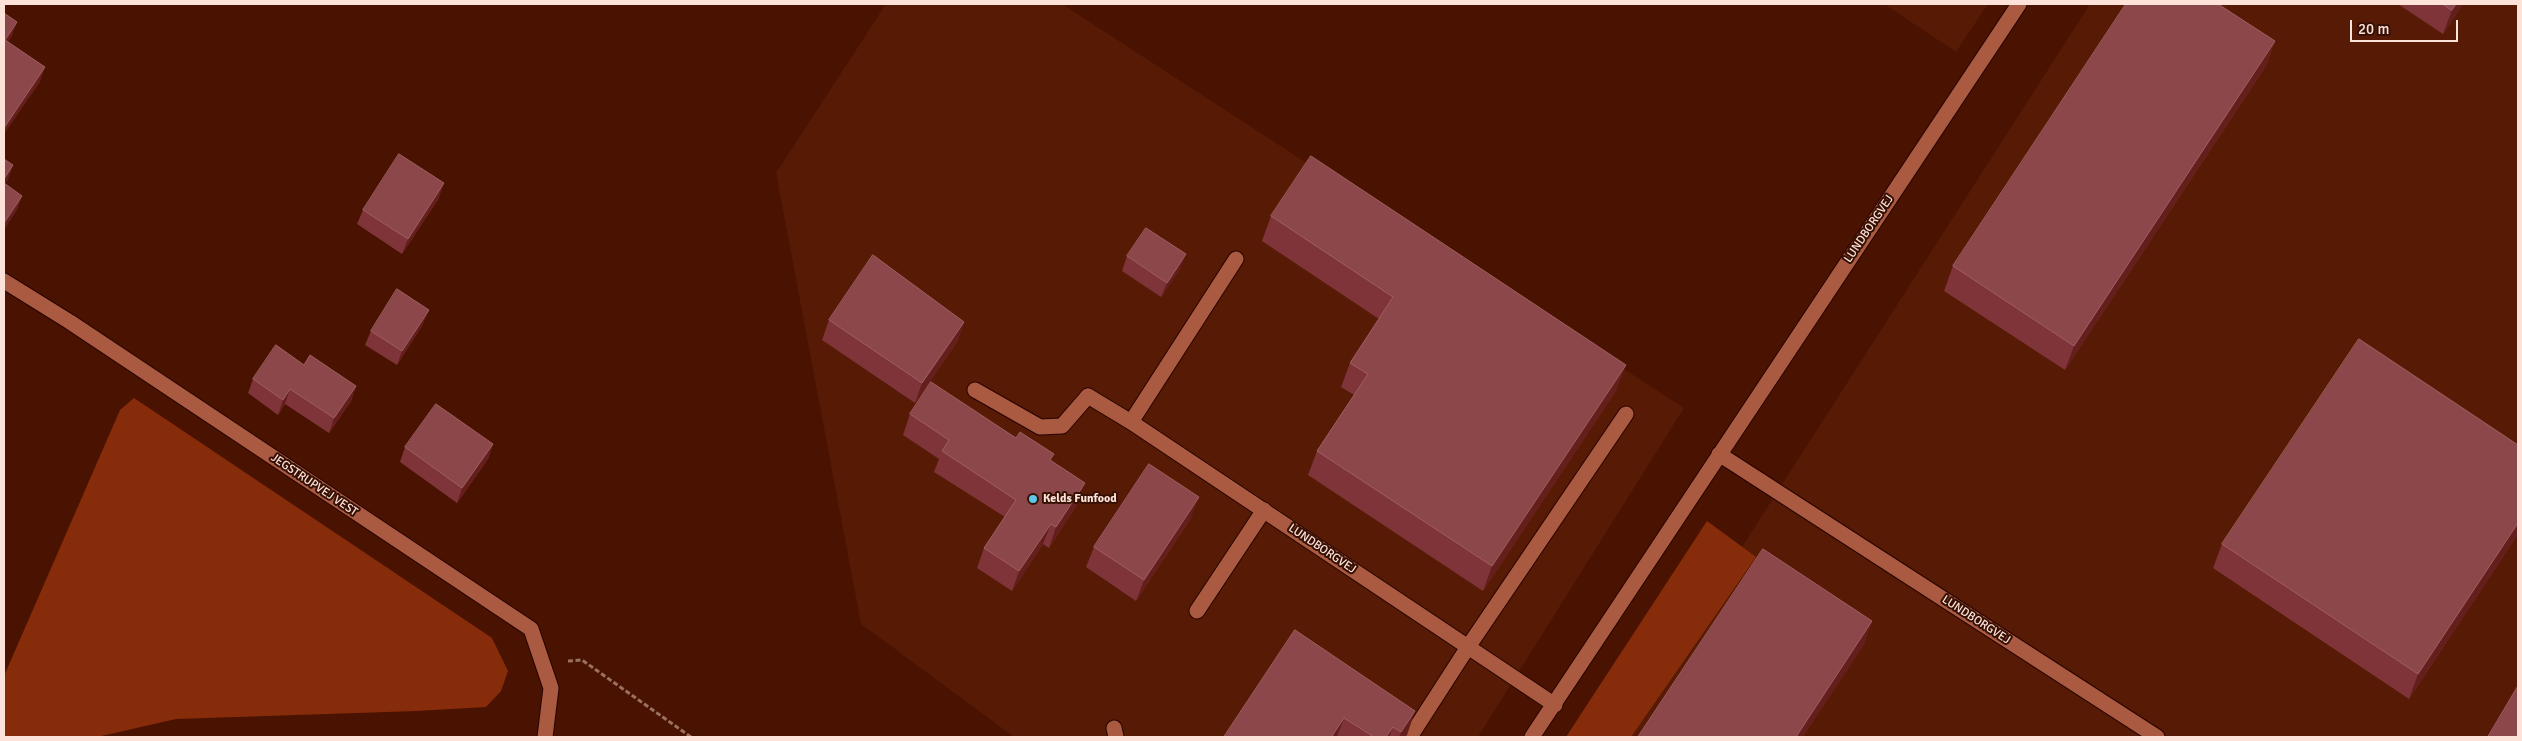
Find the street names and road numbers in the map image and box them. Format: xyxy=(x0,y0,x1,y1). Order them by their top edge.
street label: LUNDBORGVEJ xyxy=(1841,192,1897,266)
street label: JEGSTRUPVEJ VEST xyxy=(268,451,360,519)
street label: LUNDBORGVEJ xyxy=(1285,521,1359,577)
street label: LUNDBORGVEJ xyxy=(1939,593,2013,647)

